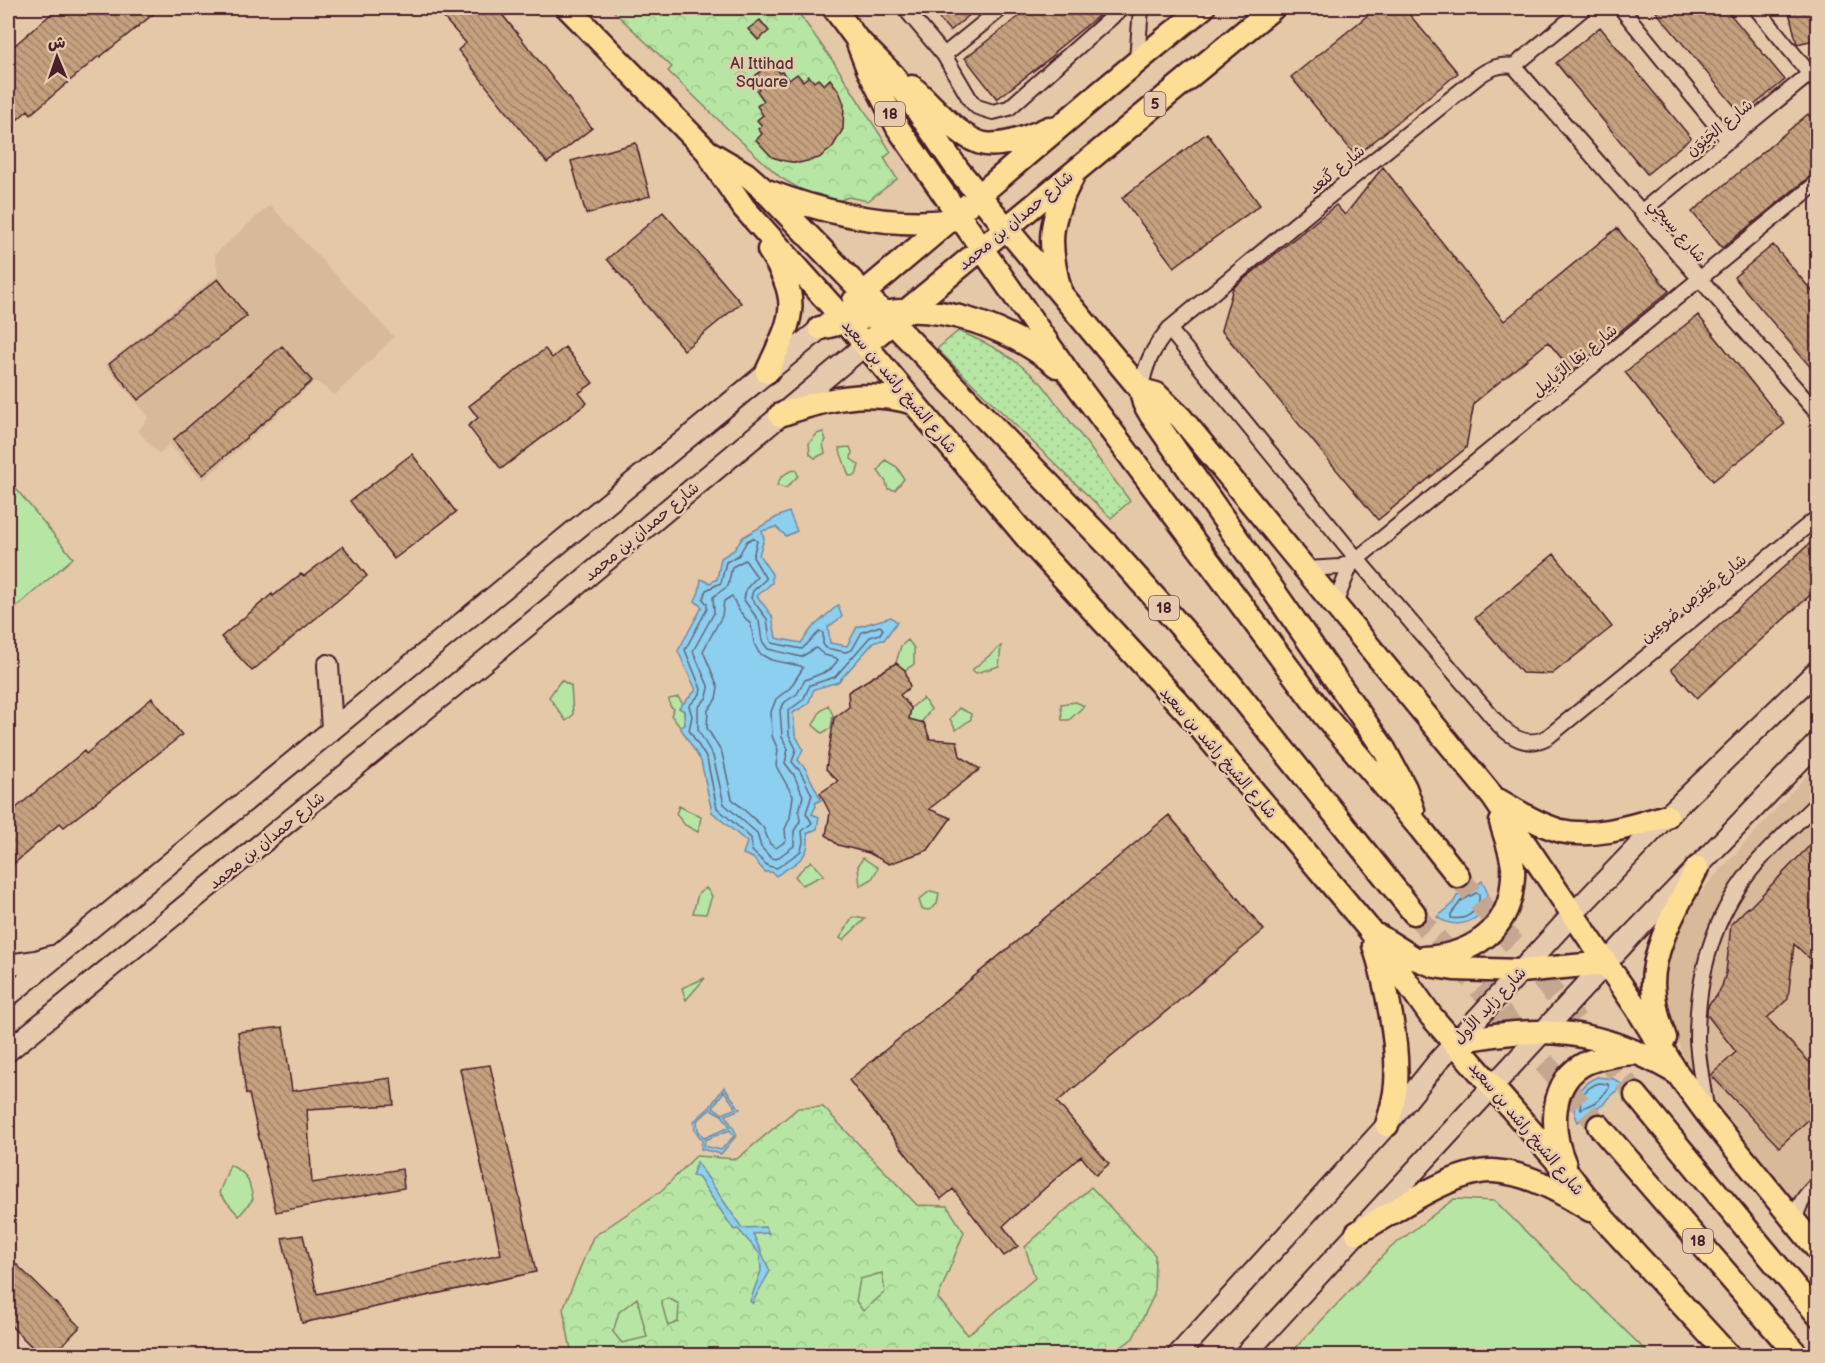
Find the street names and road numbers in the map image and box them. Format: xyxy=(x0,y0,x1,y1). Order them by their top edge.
road number: 5 xyxy=(1144,92,1166,116)
street label: شارع الجَيْوَن xyxy=(1683,96,1758,162)
road number: 18 xyxy=(875,102,905,126)
street label: شارع كَنعد xyxy=(1304,141,1370,199)
street label: شارع حمدان بن محمد xyxy=(955,167,1078,276)
street label: شارع سِيجِي xyxy=(1641,195,1710,269)
street label: شارع الشيخ راشد بن سعيد xyxy=(837,316,960,458)
street label: شارع نِقا الرَّيايِيل xyxy=(1528,321,1623,403)
street label: شارع حمدان بن محمد xyxy=(581,478,704,587)
street label: شارع مَفرَص صُوعِين xyxy=(1637,551,1751,649)
road number: 18 xyxy=(1149,596,1179,620)
street label: شارع الشيخ راشد بن سعيد xyxy=(1155,683,1280,823)
street label: شارع حمدان بن محمد xyxy=(205,788,330,895)
street label: شارع زايد الأول xyxy=(1448,962,1531,1049)
street label: شارع الشيخ راشد بن سعيد xyxy=(1464,1058,1587,1200)
road number: 18 xyxy=(1683,1229,1713,1253)

